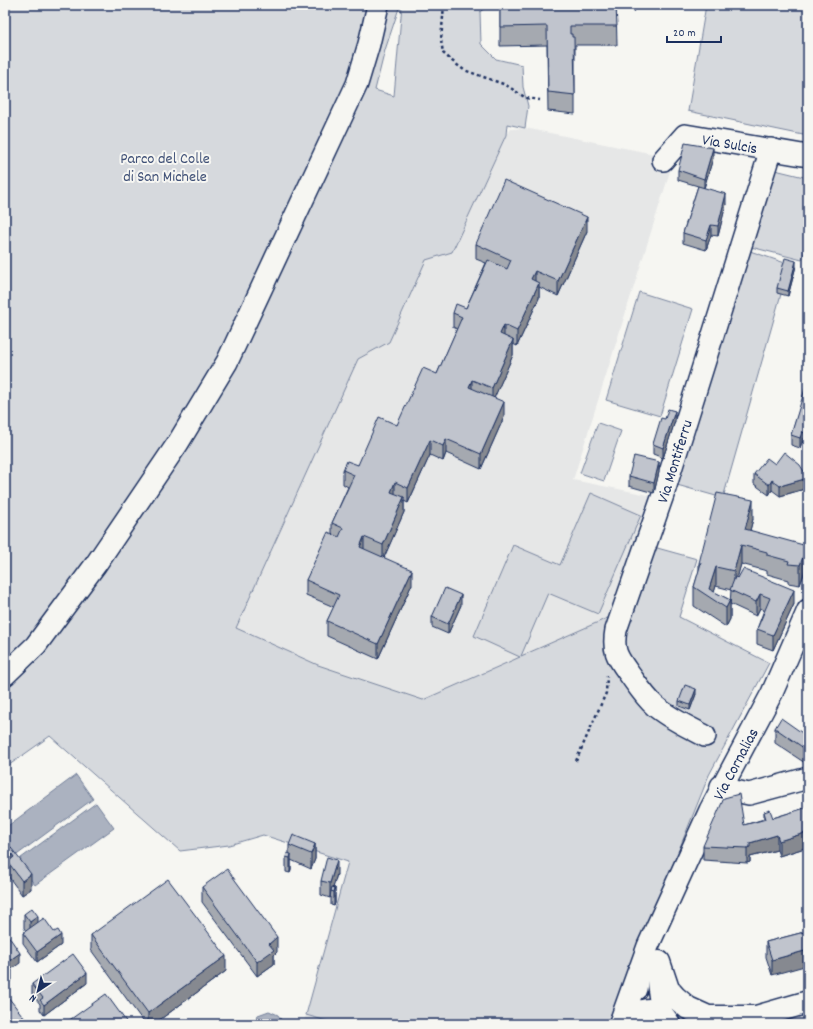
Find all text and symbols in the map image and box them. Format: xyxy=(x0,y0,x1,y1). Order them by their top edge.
scale bar xyxy=(667,18,721,44)
text: 20 m xyxy=(673,25,696,42)
street label: Via Sulcis xyxy=(700,129,759,161)
park label: Parco del Colle di San Michele xyxy=(120,148,210,189)
street label: Via Montiferru xyxy=(652,417,700,507)
street label: Via Cornalias xyxy=(708,724,766,805)
north arrow xyxy=(18,971,58,1011)
text: N xyxy=(26,989,40,1006)

